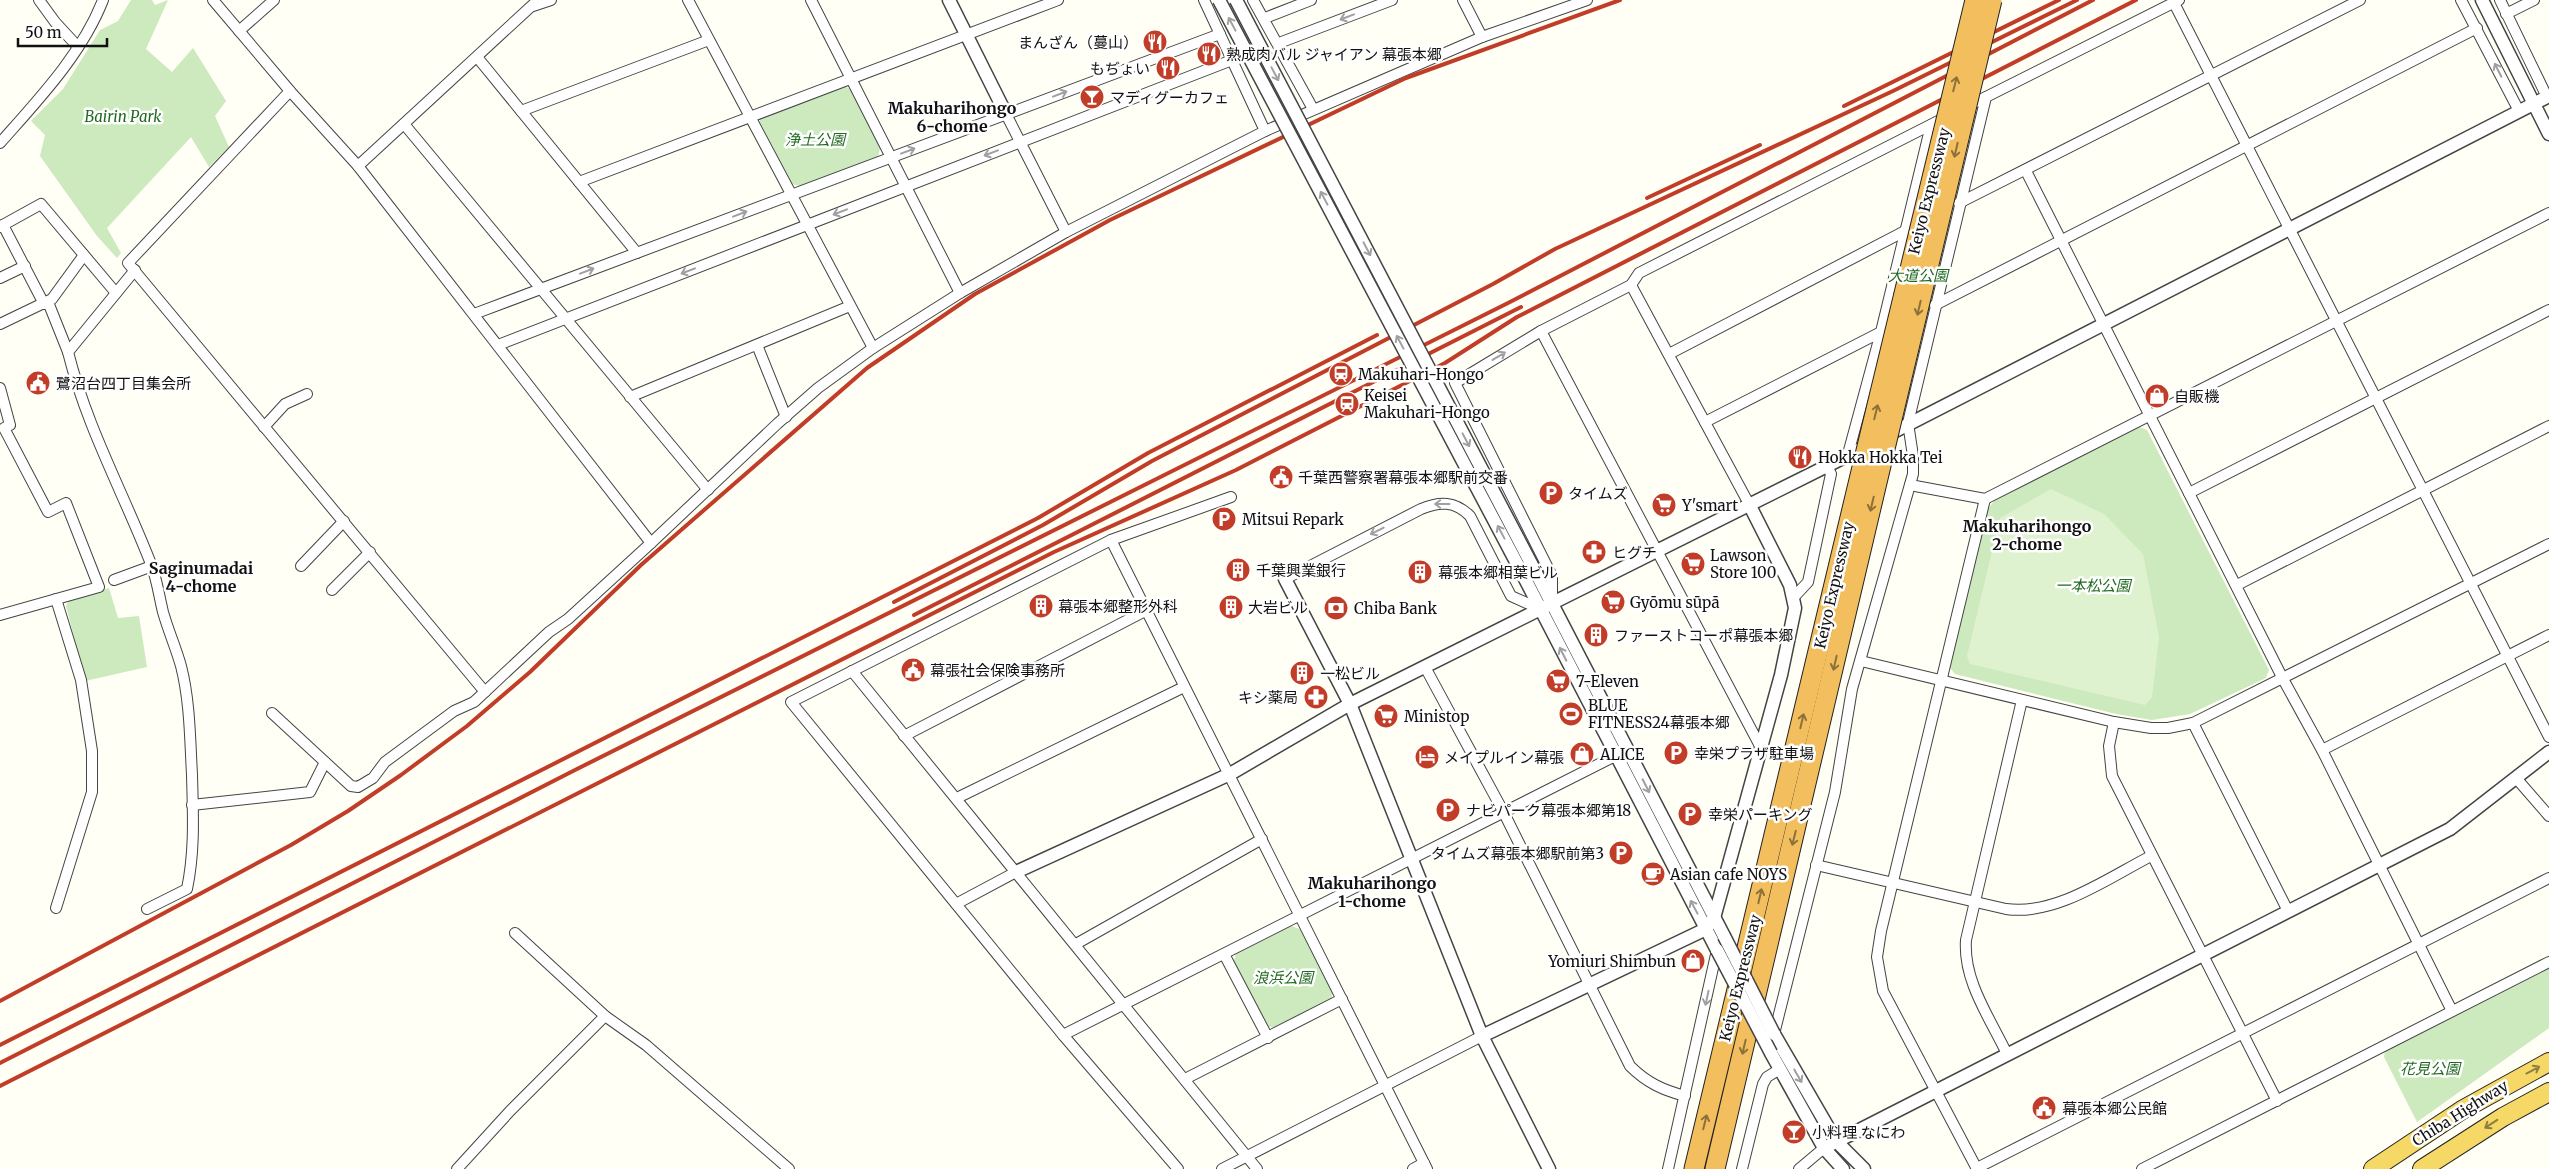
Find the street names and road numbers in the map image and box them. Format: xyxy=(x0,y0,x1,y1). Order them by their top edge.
street label: Keiyo Expressway xyxy=(1904,126,1954,256)
street label: Keiyo Expressway xyxy=(1810,519,1858,650)
street label: Keiyo Expressway xyxy=(1715,913,1765,1043)
street label: Chiba Highway xyxy=(2409,1076,2512,1150)

